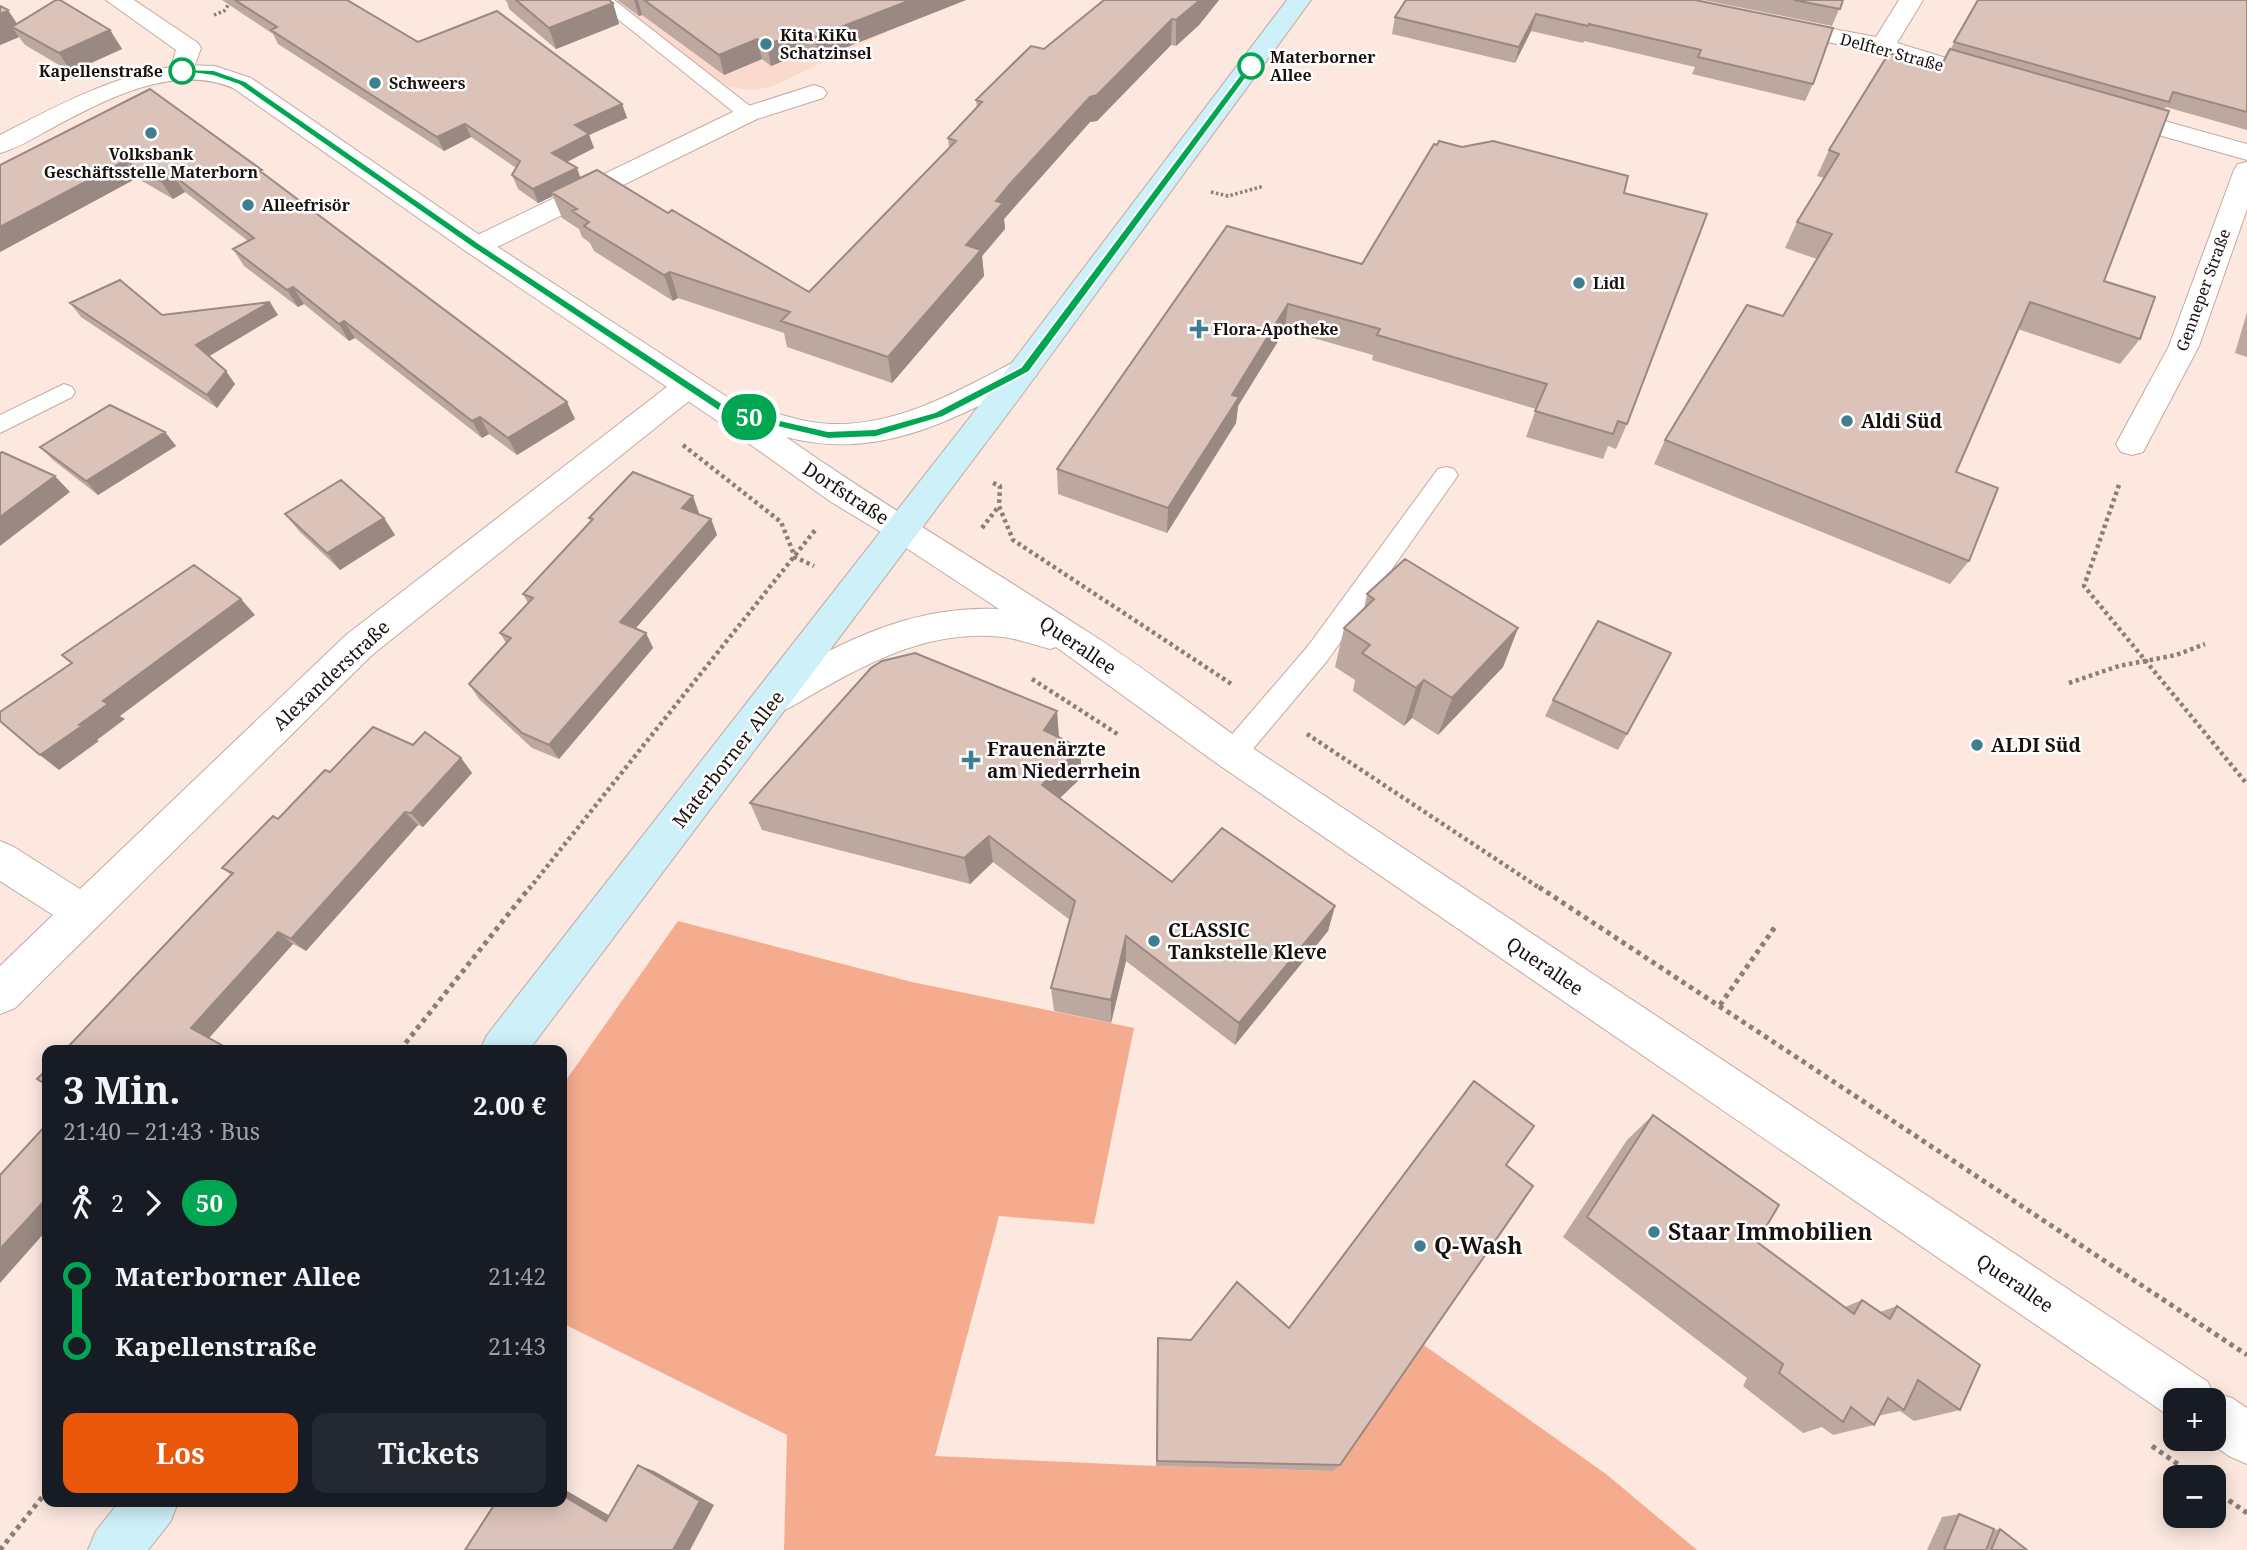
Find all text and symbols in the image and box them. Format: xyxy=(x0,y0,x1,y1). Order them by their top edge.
place label: Kita KiKu Schatzinsel xyxy=(780,24,872,64)
street label: Delfter Straße xyxy=(1838,28,1946,76)
marker: Kita KiKu Schatzinsel xyxy=(758,36,774,52)
place label: Materborner Allee xyxy=(1270,46,1376,86)
marker: Materborner Allee xyxy=(1238,53,1264,79)
marker: Kapellenstraße xyxy=(169,58,195,84)
place label: Kapellenstraße xyxy=(39,60,163,82)
place label: Schweers xyxy=(389,72,466,94)
marker: Schweers xyxy=(367,75,383,91)
marker: Volksbank Geschäftsstelle Materborn xyxy=(143,125,159,141)
place label: Volksbank Geschäftsstelle Materborn xyxy=(44,143,259,183)
place label: Alleefrisör xyxy=(262,194,351,216)
marker: Alleefrisör xyxy=(240,197,256,213)
street label: Genneper Straße xyxy=(2171,226,2235,354)
place label: Lidl xyxy=(1593,272,1625,294)
marker: Lidl xyxy=(1571,275,1587,291)
place label: Flora-Apotheke xyxy=(1213,318,1339,340)
marker: Flora-Apotheke xyxy=(1191,321,1207,337)
line badge: 50 xyxy=(718,394,780,440)
text: 50 xyxy=(735,400,763,433)
place label: Aldi Süd xyxy=(1861,408,1943,434)
marker: Aldi Süd xyxy=(1839,413,1855,429)
street label: Dorfstraße xyxy=(798,455,894,531)
street label: Querallee xyxy=(1034,610,1122,680)
street label: Alexanderstraße xyxy=(267,614,395,736)
street label: Materborner Allee xyxy=(666,685,790,833)
place label: ALDI Süd xyxy=(1991,732,2082,758)
place label: Frauenärzte am Niederrhein xyxy=(987,736,1141,784)
marker: ALDI Süd xyxy=(1969,737,1985,753)
marker: Frauenärzte am Niederrhein xyxy=(961,750,981,770)
place label: CLASSIC Tankstelle Kleve xyxy=(1168,917,1327,965)
street label: Querallee xyxy=(1501,931,1589,1001)
marker: CLASSIC Tankstelle Kleve xyxy=(1146,933,1162,949)
text: 3 Min. xyxy=(63,1063,180,1115)
text: 2.00 € xyxy=(473,1087,546,1123)
text: 21:40 – 21:43 · Bus xyxy=(63,1115,260,1147)
icon: walk xyxy=(63,1184,101,1222)
icon: forward xyxy=(134,1184,172,1222)
text: 50 xyxy=(196,1186,223,1219)
text: 2 xyxy=(111,1187,124,1219)
place label: Staar Immobilien xyxy=(1668,1215,1873,1247)
marker: Staar Immobilien xyxy=(1646,1224,1662,1240)
place label: Q-Wash xyxy=(1434,1229,1523,1261)
marker: Q-Wash xyxy=(1412,1238,1428,1254)
street label: Querallee xyxy=(1971,1248,2059,1318)
text: Materborner Allee xyxy=(115,1258,361,1294)
text: 21:42 xyxy=(488,1260,546,1292)
text: Kapellenstraße xyxy=(115,1328,317,1364)
text: 21:43 xyxy=(488,1330,546,1362)
map controls xyxy=(2163,1388,2226,1528)
button: + xyxy=(2163,1388,2226,1451)
button: Los xyxy=(63,1413,298,1493)
button: Tickets xyxy=(312,1413,546,1493)
button: − xyxy=(2163,1465,2226,1528)

